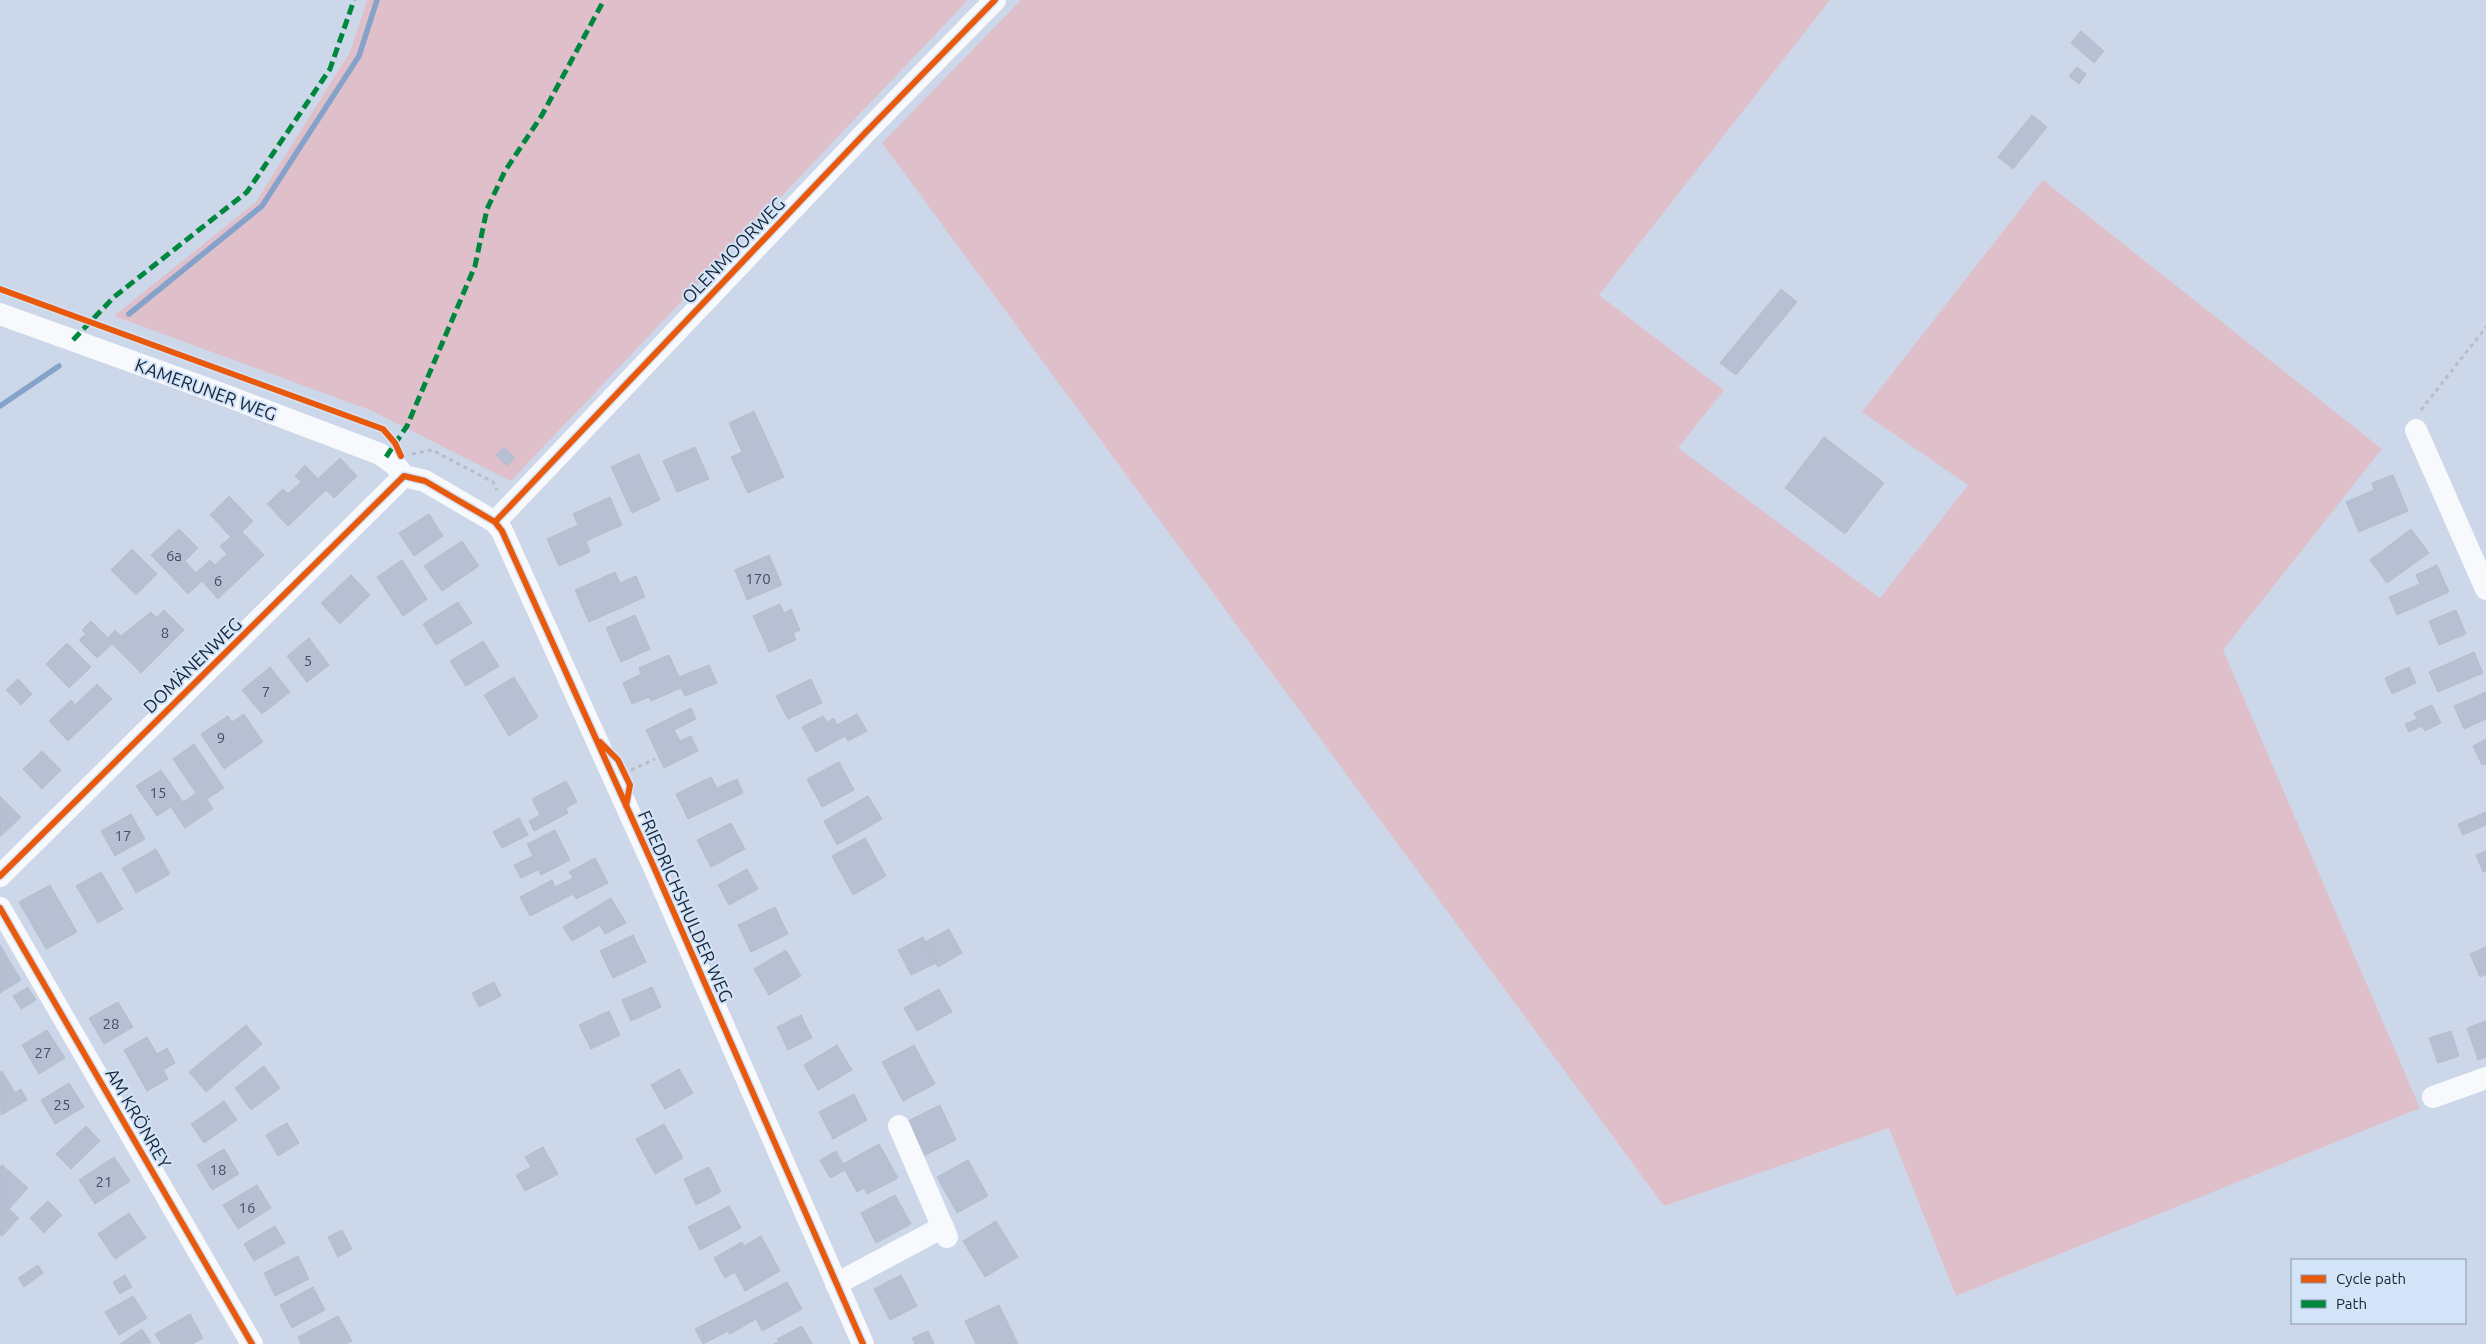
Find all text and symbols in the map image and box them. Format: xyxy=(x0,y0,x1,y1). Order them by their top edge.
street label: OLENMOORWEG xyxy=(677,193,789,307)
street label: KAMERUNER WEG xyxy=(132,354,280,424)
house number: 6a xyxy=(166,547,182,564)
house number: 170 xyxy=(745,570,771,587)
house number: 6 xyxy=(214,572,222,589)
street label: DOMÄNENWEG xyxy=(139,613,245,717)
house number: 8 xyxy=(161,624,169,641)
house number: 5 xyxy=(304,652,312,669)
house number: 7 xyxy=(262,683,270,700)
house number: 9 xyxy=(217,729,225,746)
house number: 15 xyxy=(150,784,166,801)
street label: FRIEDRICHSHULDER WEG xyxy=(635,807,737,1005)
house number: 17 xyxy=(115,827,131,844)
house number: 28 xyxy=(103,1015,119,1032)
house number: 27 xyxy=(35,1044,51,1061)
street label: AM KRÖNREY xyxy=(102,1064,176,1172)
house number: 25 xyxy=(54,1096,70,1113)
house number: 18 xyxy=(210,1161,226,1178)
house number: 21 xyxy=(96,1173,112,1190)
house number: 16 xyxy=(239,1199,255,1216)
legend xyxy=(2291,1259,2466,1324)
text: Cycle path xyxy=(2336,1270,2406,1287)
text: Path xyxy=(2336,1295,2367,1312)

